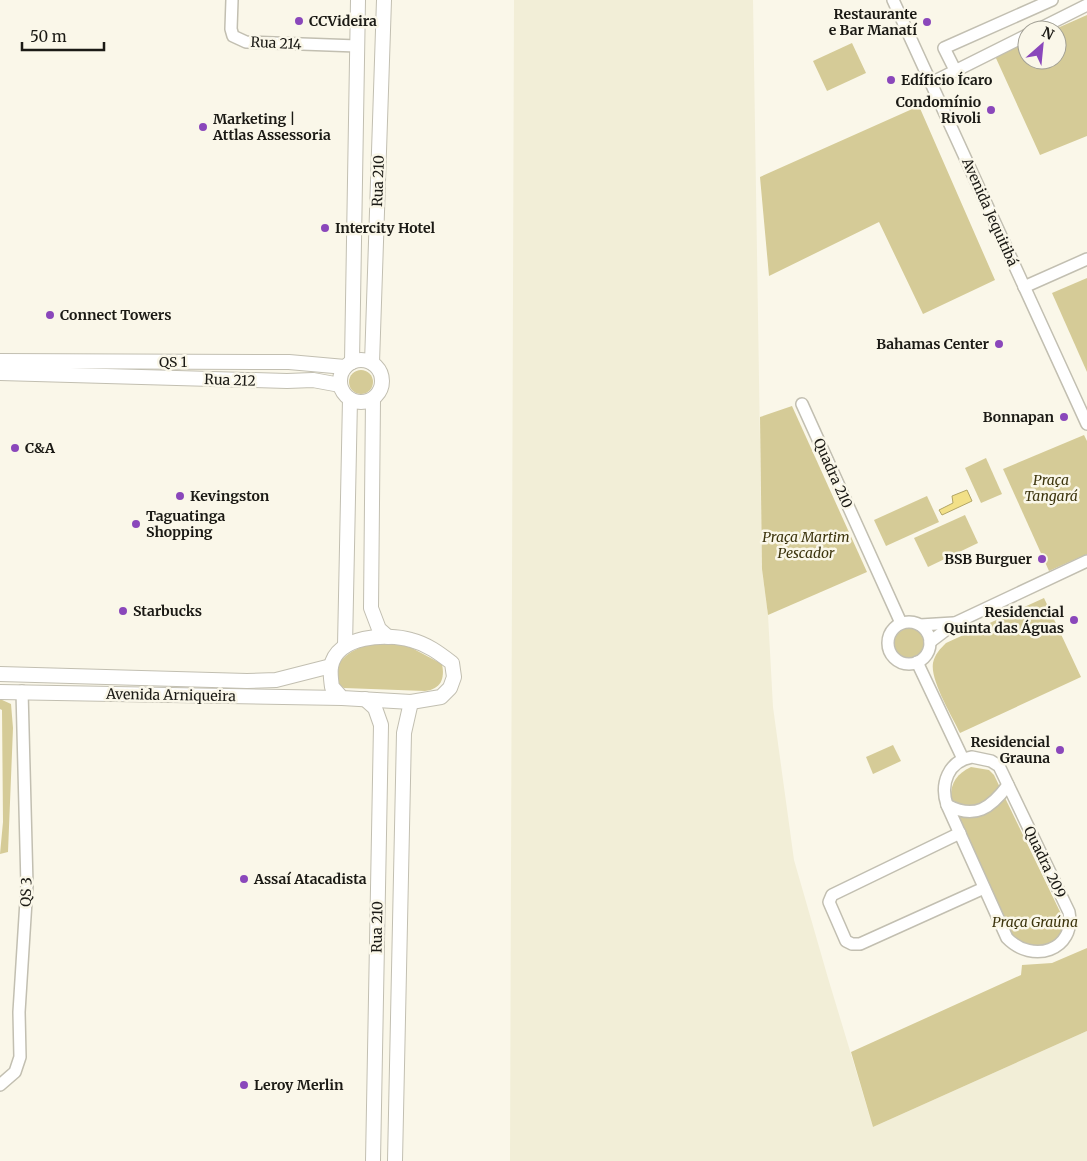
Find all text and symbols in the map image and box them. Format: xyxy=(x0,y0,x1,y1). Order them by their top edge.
place label: Restaurante e Bar Manatí xyxy=(829,5,918,39)
place label: CCVideira xyxy=(309,12,377,30)
marker: CCVideira xyxy=(293,15,305,27)
marker: Restaurante e Bar Manatí xyxy=(921,16,933,28)
scale bar xyxy=(22,20,105,52)
north arrow xyxy=(1017,20,1067,70)
text: N xyxy=(1039,23,1057,44)
text: 50 m xyxy=(30,27,67,46)
street label: Rua 214 xyxy=(250,33,302,53)
place label: Edíficio Ícaro xyxy=(901,71,992,89)
marker: Edíficio Ícaro xyxy=(885,74,897,86)
place label: Condomínio Rivoli xyxy=(896,93,981,127)
marker: Condomínio Rivoli xyxy=(985,104,997,116)
place label: Marketing | Attlas Assessoria xyxy=(212,110,331,144)
marker: Marketing | Attlas Assessoria xyxy=(197,121,209,133)
street label: Avenida Jequitibá xyxy=(958,154,1022,269)
street label: Rua 210 xyxy=(368,155,388,207)
place label: Intercity Hotel xyxy=(335,219,435,237)
marker: Intercity Hotel xyxy=(319,222,331,234)
place label: Connect Towers xyxy=(60,306,171,324)
marker: Connect Towers xyxy=(44,309,56,321)
place label: Bahamas Center xyxy=(876,335,989,353)
marker: Bahamas Center xyxy=(993,338,1005,350)
street label: QS 1 xyxy=(159,353,187,371)
street label: Rua 212 xyxy=(204,370,256,390)
place label: Bonnapan xyxy=(983,408,1054,426)
marker: Bonnapan xyxy=(1058,411,1070,423)
street label: Quadra 210 xyxy=(810,435,856,511)
place label: C&A xyxy=(25,439,56,457)
marker: C&A xyxy=(9,442,21,454)
park label: Praça Tangará xyxy=(1024,471,1078,505)
place label: Kevingston xyxy=(190,487,270,505)
marker: Kevingston xyxy=(174,490,186,502)
place label: Taguatinga Shopping xyxy=(146,507,226,541)
marker: Taguatinga Shopping xyxy=(130,518,142,530)
park label: Praça Martim Pescador xyxy=(762,528,850,562)
place label: BSB Burguer xyxy=(944,550,1032,568)
marker: BSB Burguer xyxy=(1036,553,1048,565)
place label: Starbucks xyxy=(133,602,202,620)
place label: Residencial Quinta das Águas xyxy=(944,603,1064,637)
marker: Starbucks xyxy=(117,605,129,617)
marker: Residencial Quinta das Águas xyxy=(1068,614,1080,626)
street label: Avenida Arniqueira xyxy=(105,685,236,705)
place label: Residencial Grauna xyxy=(971,733,1050,767)
marker: Residencial Grauna xyxy=(1054,744,1066,756)
street label: Quadra 209 xyxy=(1020,823,1070,901)
place label: Assaí Atacadista xyxy=(253,870,367,888)
marker: Assaí Atacadista xyxy=(238,873,250,885)
street label: QS 3 xyxy=(16,877,36,907)
street label: Rua 210 xyxy=(368,901,386,953)
park label: Praça Graúna xyxy=(992,913,1078,931)
place label: Leroy Merlin xyxy=(254,1076,344,1094)
marker: Leroy Merlin xyxy=(238,1079,250,1091)

